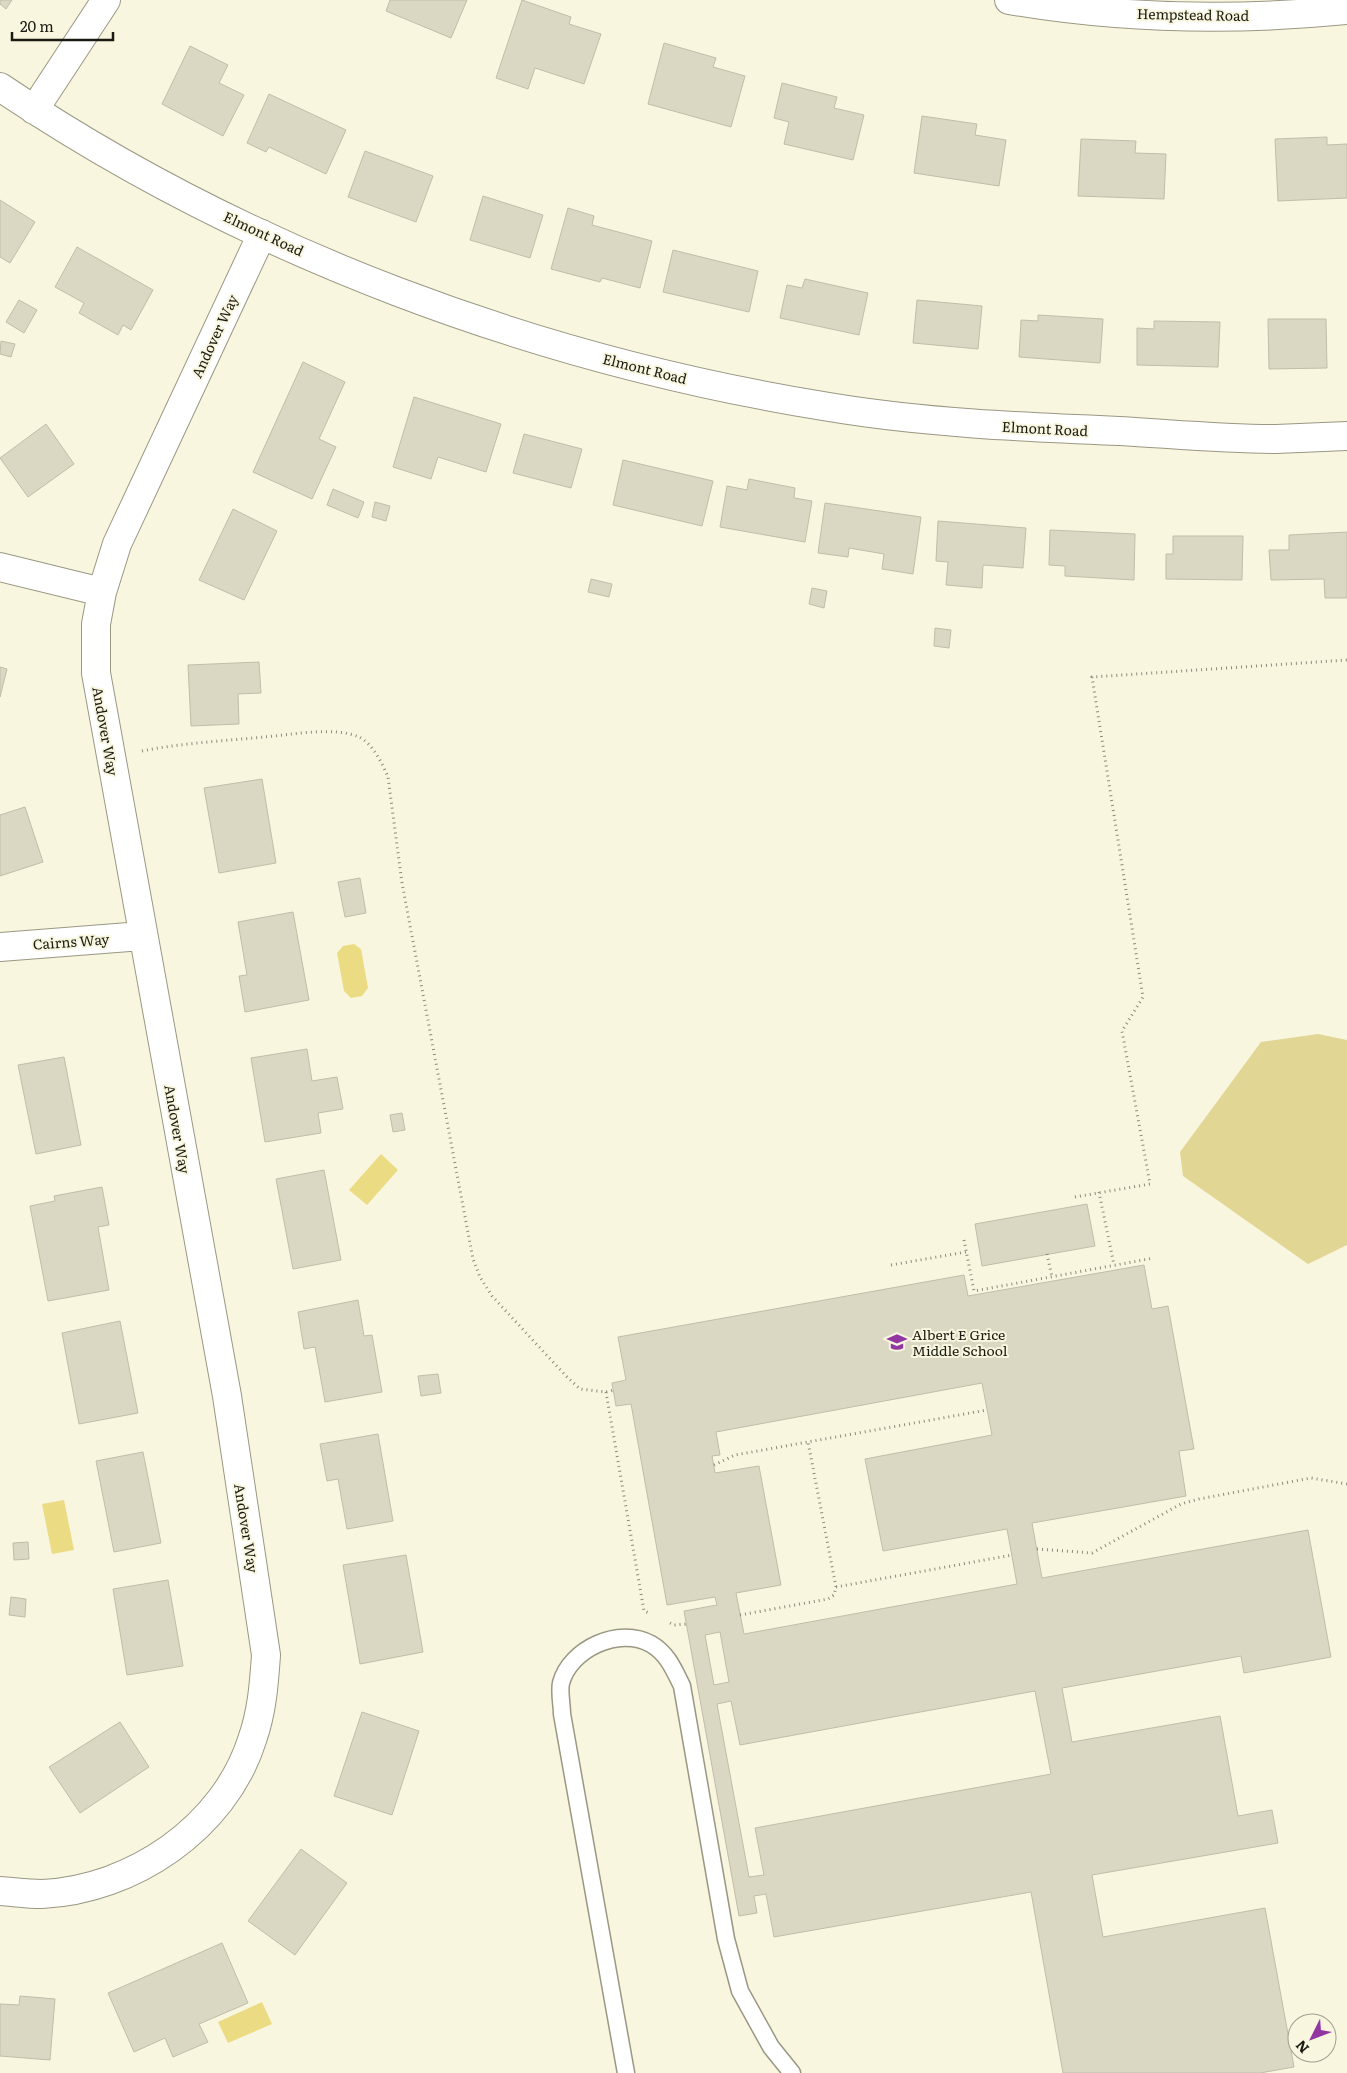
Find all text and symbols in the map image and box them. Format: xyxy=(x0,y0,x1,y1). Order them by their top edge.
street label: Hempstead Road xyxy=(1137,3,1250,25)
scale bar xyxy=(12,10,114,42)
text: 20 m xyxy=(20,14,54,37)
street label: Elmont Road xyxy=(221,206,308,260)
street label: Andover Way xyxy=(186,290,242,381)
street label: Elmont Road xyxy=(601,348,690,388)
street label: Elmont Road xyxy=(1001,416,1089,440)
street label: Andover Way xyxy=(88,685,124,778)
street label: Cairns Way xyxy=(32,928,111,954)
street label: Andover Way xyxy=(160,1083,196,1176)
place label: Albert E Grice Middle School xyxy=(912,1324,1008,1360)
school or university icon: Albert E Grice Middle School xyxy=(886,1331,908,1353)
street label: Andover Way xyxy=(230,1482,264,1575)
north arrow xyxy=(1287,2013,1337,2063)
text: N xyxy=(1290,2036,1313,2058)

